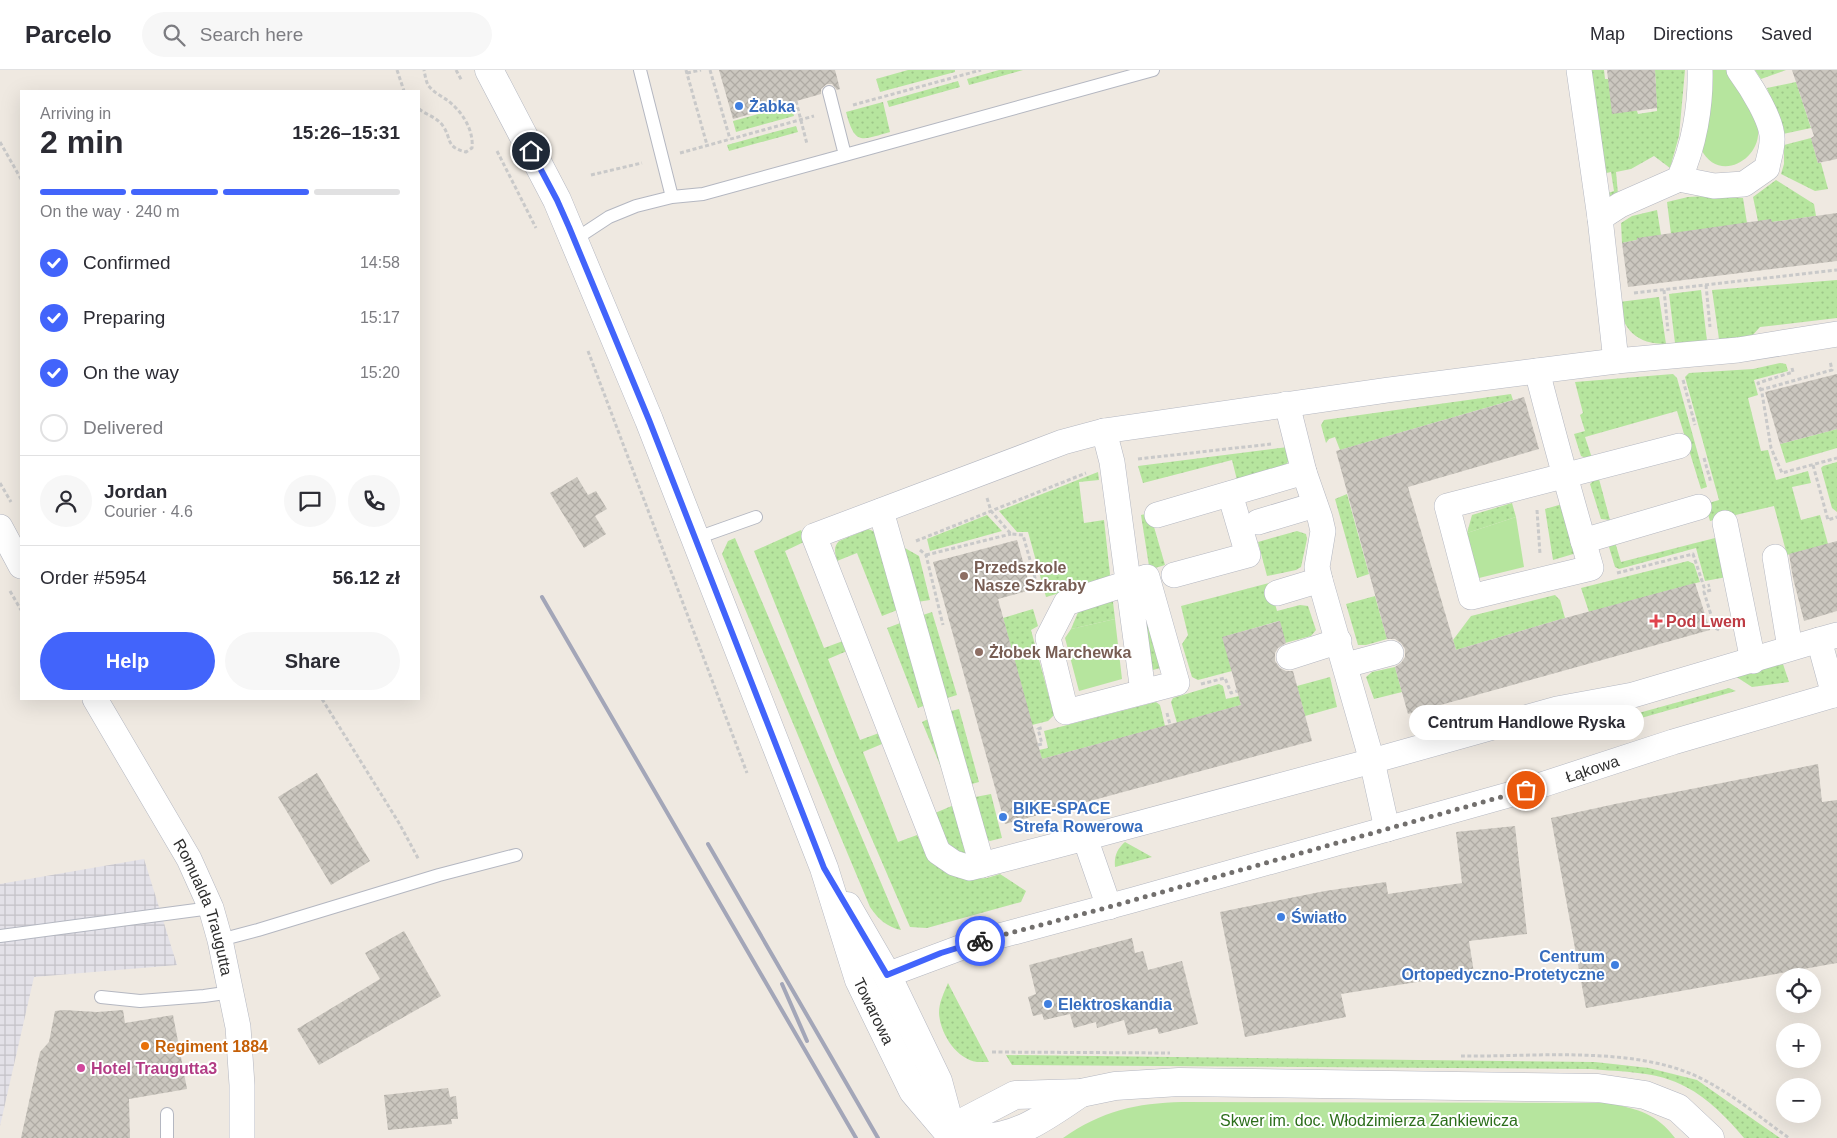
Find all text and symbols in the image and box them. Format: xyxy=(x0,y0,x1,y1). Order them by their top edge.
search box xyxy=(142,12,492,57)
text: Parcelo xyxy=(25,21,112,48)
icon: search xyxy=(160,21,188,49)
text: Search here xyxy=(200,24,303,45)
text: Map xyxy=(1590,24,1625,44)
text: Directions xyxy=(1653,24,1733,44)
text: Saved xyxy=(1761,24,1812,44)
place label: Żabka xyxy=(749,98,795,115)
marker: Żabka xyxy=(733,100,745,112)
text: Arriving in xyxy=(40,105,111,122)
text: 15:26–15:31 xyxy=(292,122,400,143)
text: 2 min xyxy=(40,124,124,160)
pin xyxy=(510,130,552,172)
icon: home xyxy=(517,137,545,165)
text: On the way · 240 m xyxy=(40,203,180,220)
icon: check xyxy=(40,249,68,277)
text: Confirmed xyxy=(83,252,171,273)
text: 14:58 xyxy=(360,254,400,271)
icon: check xyxy=(40,304,68,332)
text: Preparing xyxy=(83,307,165,328)
text: 15:17 xyxy=(360,309,400,326)
icon: check xyxy=(40,359,68,387)
text: On the way xyxy=(83,362,179,383)
text: 15:20 xyxy=(360,364,400,381)
text: Delivered xyxy=(83,417,163,438)
button: person xyxy=(40,475,92,527)
button: chat xyxy=(284,475,336,527)
button: phone xyxy=(348,475,400,527)
text: Jordan xyxy=(104,481,167,502)
text: Courier · 4.6 xyxy=(104,503,193,520)
place label: Przedszkole Nasze Szkraby xyxy=(974,559,1086,594)
text: Order #5954 xyxy=(40,567,147,588)
text: 56.12 zł xyxy=(332,567,400,588)
marker: Przedszkole Nasze Szkraby xyxy=(958,570,970,582)
place label: Pod Lwem xyxy=(1666,613,1746,630)
marker: Pod Lwem xyxy=(1650,615,1662,627)
button: Help xyxy=(40,632,215,690)
button: Share xyxy=(225,632,400,690)
place label: Żłobek Marchewka xyxy=(989,644,1131,661)
marker: Żłobek Marchewka xyxy=(973,646,985,658)
callout: Centrum Handlowe Ryska xyxy=(1408,705,1644,740)
text: Centrum Handlowe Ryska xyxy=(1428,714,1625,731)
street label: Łąkowa xyxy=(1563,752,1621,786)
pin xyxy=(1505,769,1547,811)
icon: bag xyxy=(1512,776,1540,804)
place label: BIKE-SPACE Strefa Rowerowa xyxy=(1013,800,1143,835)
marker: BIKE-SPACE Strefa Rowerowa xyxy=(997,811,1009,823)
street label: Romualda Traugutta xyxy=(170,836,235,977)
place label: Światło xyxy=(1291,908,1347,926)
marker: Światło xyxy=(1275,911,1287,923)
courier xyxy=(955,916,1005,966)
icon: bike xyxy=(966,927,994,955)
place label: Centrum Ortopedyczno-Protetyczne xyxy=(1401,948,1605,983)
marker: Centrum Ortopedyczno-Protetyczne xyxy=(1609,959,1621,971)
map controls xyxy=(1776,968,1821,1123)
button: locate xyxy=(1776,968,1821,1013)
street label: Towarowa xyxy=(850,975,897,1047)
place label: Elektroskandia xyxy=(1058,996,1172,1013)
marker: Elektroskandia xyxy=(1042,998,1054,1010)
button: + xyxy=(1776,1023,1821,1068)
place label: Regiment 1884 xyxy=(155,1038,268,1055)
marker: Regiment 1884 xyxy=(139,1040,151,1052)
place label: Hotel Traugutta3 xyxy=(91,1060,217,1077)
marker: Hotel Traugutta3 xyxy=(75,1062,87,1074)
button: − xyxy=(1776,1078,1821,1123)
park label: Skwer im. doc. Włodzimierza Zankiewicza xyxy=(1220,1112,1518,1129)

